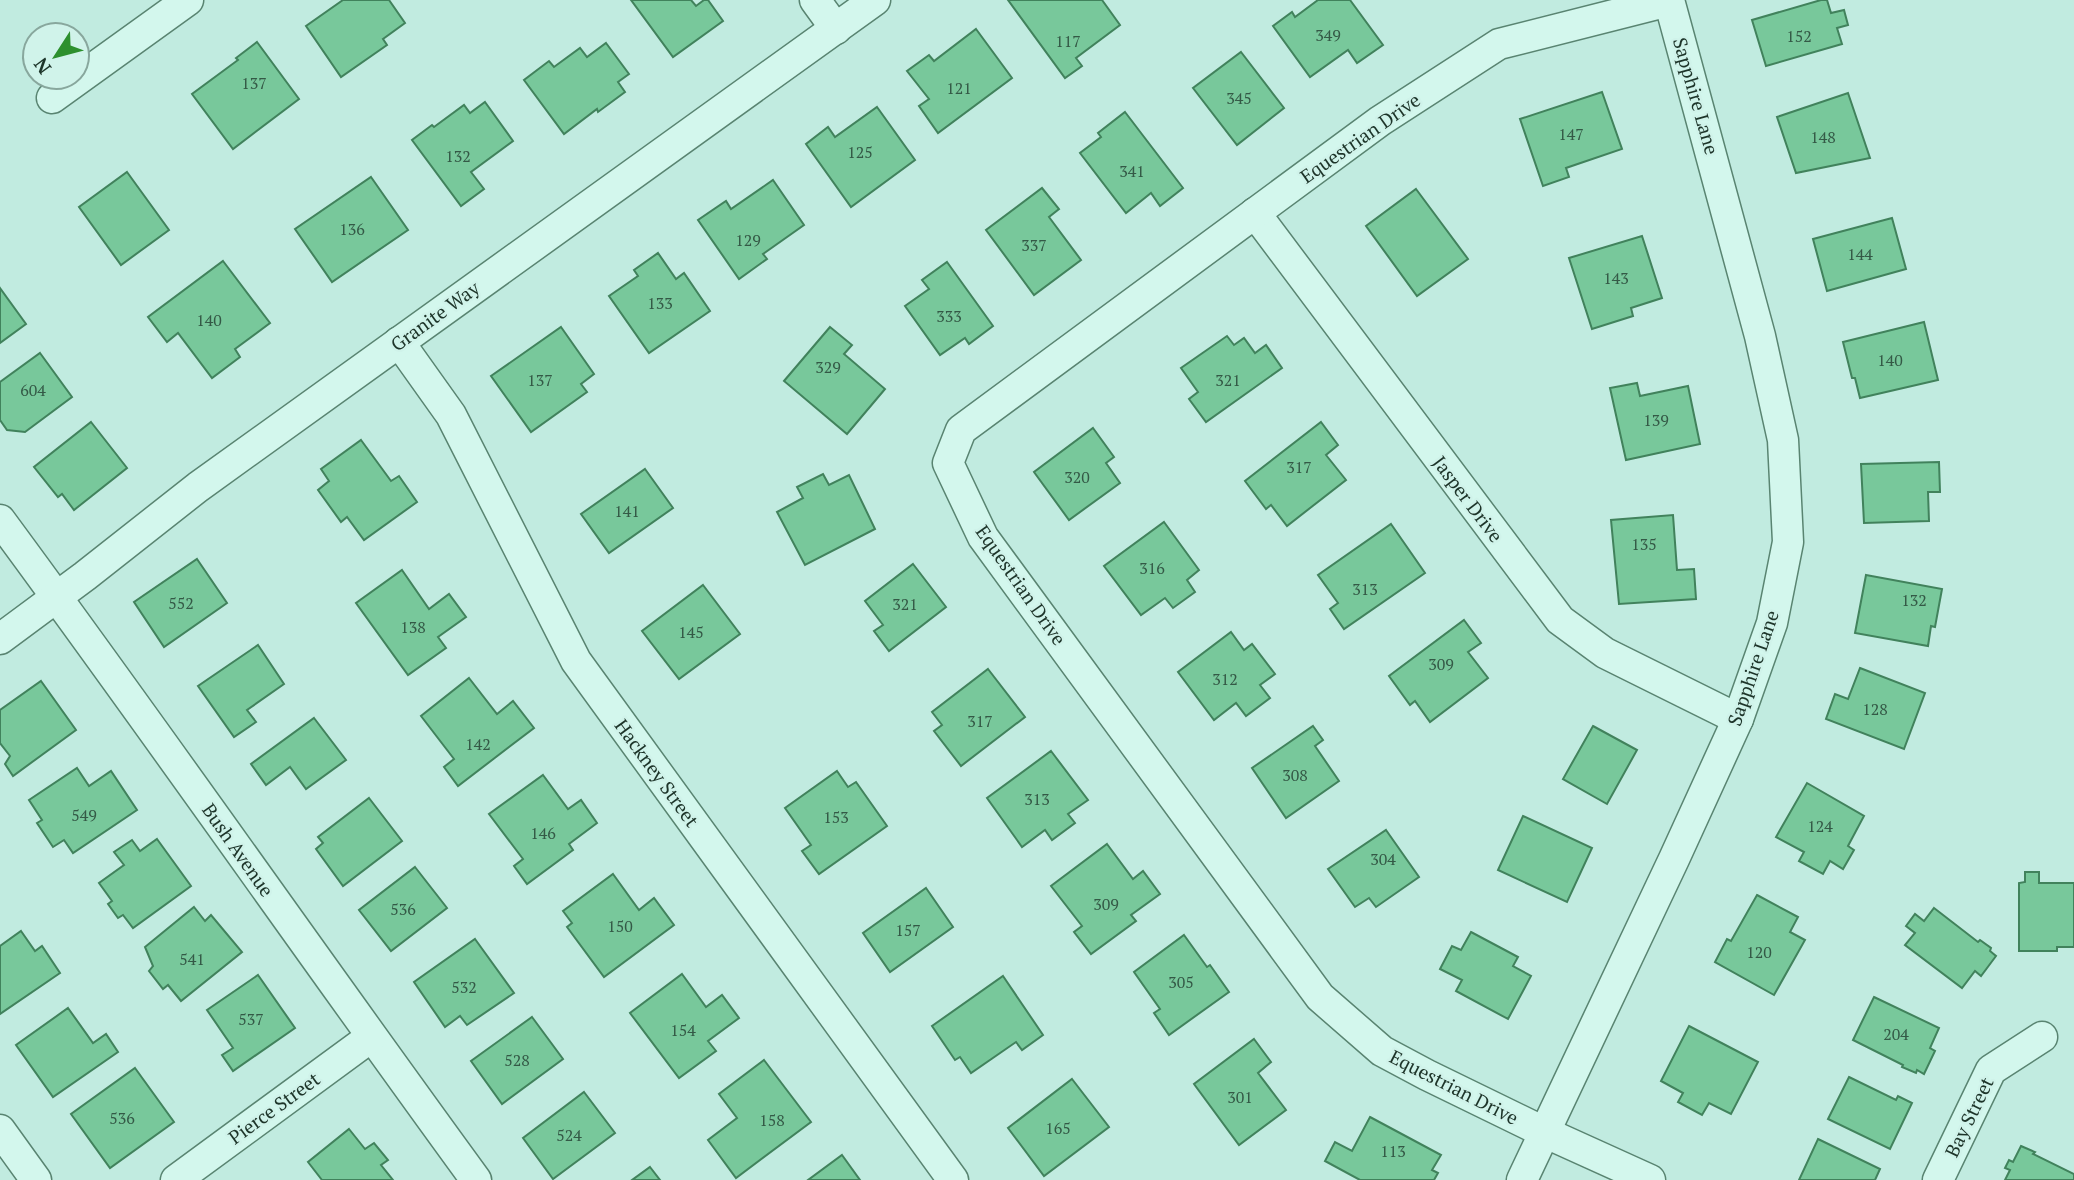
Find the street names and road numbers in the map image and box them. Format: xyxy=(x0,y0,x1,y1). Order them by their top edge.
street label: Sapphire Lane xyxy=(1668,35,1725,157)
street label: Equestrian Drive xyxy=(1295,87,1425,188)
street label: Granite Way xyxy=(385,275,484,356)
street label: Jasper Drive xyxy=(1428,451,1509,547)
street label: Equestrian Drive xyxy=(971,520,1072,650)
street label: Sapphire Lane xyxy=(1721,607,1784,729)
street label: Hackney Street xyxy=(610,714,705,832)
street label: Bush Avenue xyxy=(197,798,280,901)
street label: Equestrian Drive xyxy=(1386,1043,1523,1130)
street label: Pierce Street xyxy=(223,1066,324,1149)
street label: Bay Street xyxy=(1938,1073,1999,1161)

